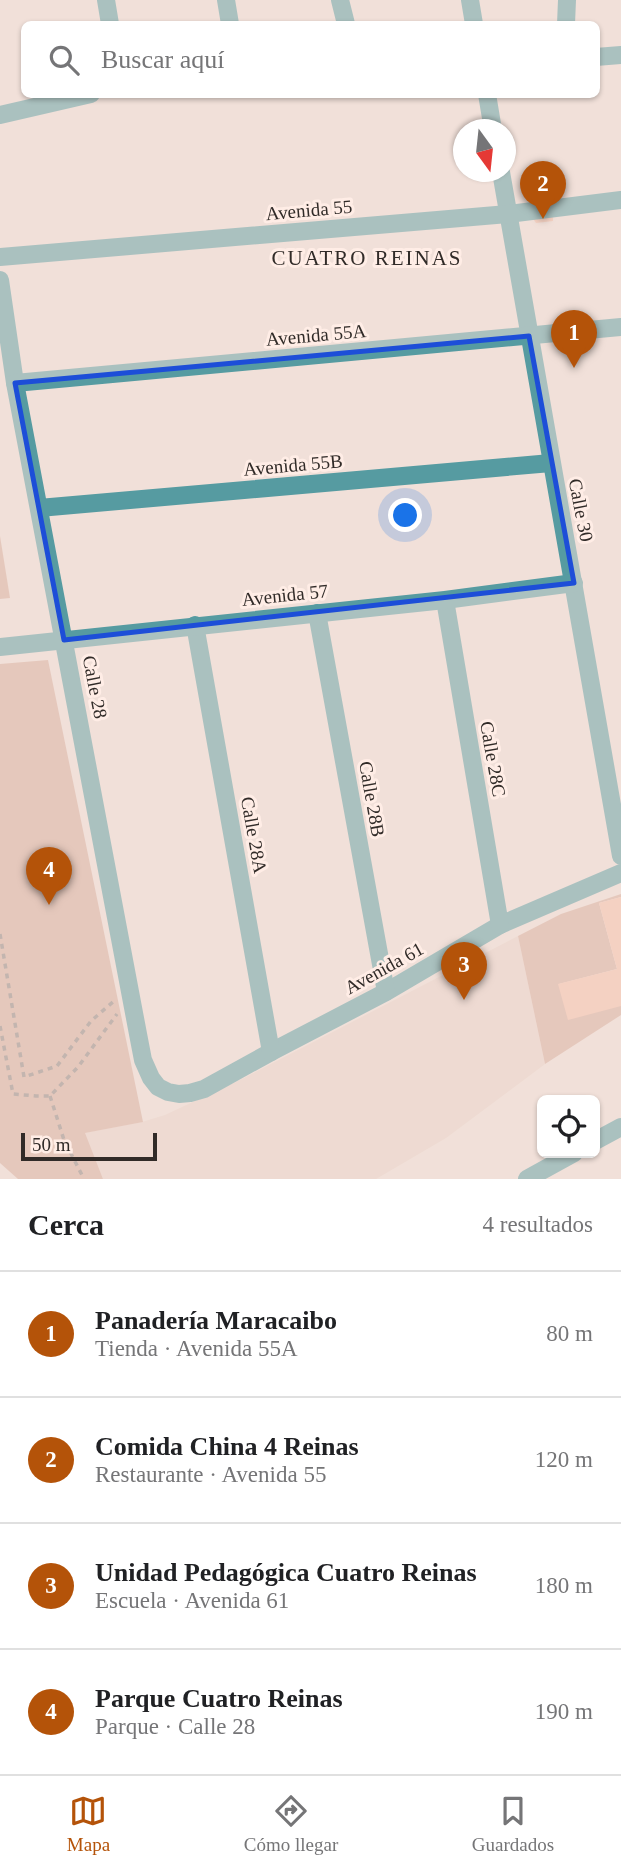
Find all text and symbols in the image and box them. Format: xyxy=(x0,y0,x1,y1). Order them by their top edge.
search box xyxy=(21,21,600,98)
icon: search xyxy=(45,41,83,79)
text: Buscar aquí xyxy=(101,45,224,74)
north arrow xyxy=(453,119,516,182)
pin: 2 xyxy=(520,161,566,219)
street label: Avenida 55 xyxy=(265,196,353,224)
district label: CUATRO REINAS xyxy=(271,246,463,270)
pin: 1 xyxy=(551,310,597,368)
street label: Avenida 55A xyxy=(265,320,367,350)
street label: Avenida 55B xyxy=(243,450,343,480)
street label: Calle 30 xyxy=(565,477,597,543)
your location xyxy=(388,498,422,532)
street label: Avenida 57 xyxy=(241,580,329,610)
street label: Calle 28 xyxy=(79,654,111,720)
street label: Calle 28C xyxy=(476,719,510,799)
street label: Calle 28B xyxy=(355,759,389,839)
street label: Calle 28A xyxy=(237,795,271,875)
pin: 4 xyxy=(26,847,72,905)
street label: Avenida 61 xyxy=(341,938,427,998)
pin: 3 xyxy=(441,942,487,1000)
map controls xyxy=(537,1095,600,1158)
button: locate xyxy=(537,1095,600,1158)
scale bar xyxy=(21,1130,158,1162)
text: 50 m xyxy=(32,1134,71,1155)
text: Cerca xyxy=(28,1208,104,1241)
text: 4 resultados xyxy=(482,1212,593,1237)
text: Panadería Maracaibo xyxy=(95,1306,337,1335)
text: 1 xyxy=(45,1321,57,1346)
text: 80 m xyxy=(546,1321,593,1346)
text: Tienda · Avenida 55A xyxy=(95,1336,298,1361)
text: Comida China 4 Reinas xyxy=(95,1432,359,1461)
text: 2 xyxy=(45,1447,57,1472)
text: 120 m xyxy=(535,1447,593,1472)
text: Restaurante · Avenida 55 xyxy=(95,1462,326,1487)
text: Unidad Pedagógica Cuatro Reinas xyxy=(95,1558,477,1587)
text: 3 xyxy=(45,1573,57,1598)
text: 180 m xyxy=(535,1573,593,1598)
text: Escuela · Avenida 61 xyxy=(95,1588,289,1613)
text: Parque Cuatro Reinas xyxy=(95,1684,343,1713)
text: 4 xyxy=(45,1699,57,1724)
text: 190 m xyxy=(535,1699,593,1724)
text: Parque · Calle 28 xyxy=(95,1714,255,1739)
tab: Mapa xyxy=(67,1792,110,1856)
tab: Cómo llegar xyxy=(244,1792,338,1856)
tab: Guardados xyxy=(472,1792,554,1856)

